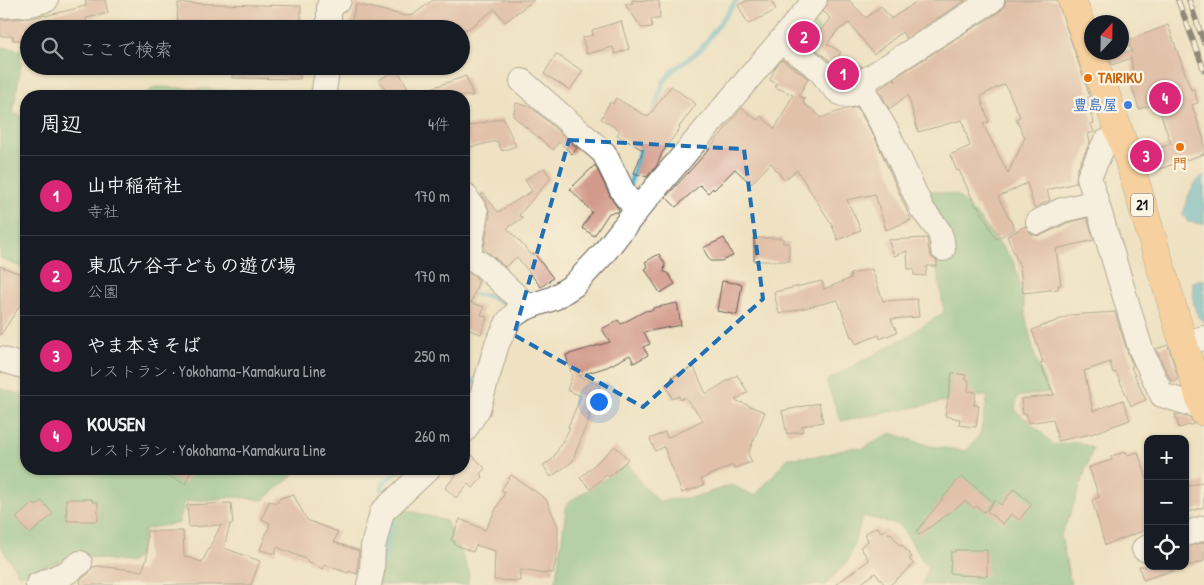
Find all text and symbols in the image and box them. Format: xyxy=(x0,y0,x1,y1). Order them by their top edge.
north arrow xyxy=(1084,15,1129,60)
pin: 2 xyxy=(788,18,820,56)
search box xyxy=(20,20,470,75)
icon: search xyxy=(38,34,66,62)
text: ここで検索 xyxy=(78,36,173,62)
pin: 1 xyxy=(827,55,859,93)
place label: TAIRIKU xyxy=(1097,67,1142,88)
marker: TAIRIKU xyxy=(1082,72,1094,84)
pin: 4 xyxy=(1149,79,1181,117)
place label: 豊島屋 xyxy=(1073,94,1118,115)
marker: 豊島屋 xyxy=(1122,99,1134,111)
text: 周辺 xyxy=(40,109,82,138)
text: 4件 xyxy=(428,113,450,135)
pin: 3 xyxy=(1130,137,1162,175)
marker: 門 xyxy=(1174,141,1186,153)
place label: 門 xyxy=(1172,153,1188,174)
text: 山中稲荷社 xyxy=(87,172,182,198)
text: 1 xyxy=(53,185,59,207)
text: 170 m xyxy=(415,185,450,207)
road number: 21 xyxy=(1131,194,1153,216)
text: 寺社 xyxy=(87,200,119,222)
text: 東瓜ケ谷子どもの遊び場 xyxy=(87,252,296,278)
text: 2 xyxy=(52,265,60,287)
text: 170 m xyxy=(415,265,450,287)
text: 公園 xyxy=(87,280,119,302)
text: やま本きそば xyxy=(87,332,201,358)
text: 3 xyxy=(52,345,60,367)
text: 250 m xyxy=(414,345,450,367)
text: レストラン · Yokohama-Kamakura Line xyxy=(87,360,326,382)
your location xyxy=(586,389,612,415)
text: KOUSEN xyxy=(87,411,145,437)
text: 4 xyxy=(53,425,59,447)
text: 260 m xyxy=(414,425,450,447)
map controls xyxy=(1144,435,1189,570)
button: + xyxy=(1144,435,1189,480)
text: レストラン · Yokohama-Kamakura Line xyxy=(87,439,326,461)
button: − xyxy=(1144,480,1189,525)
button: locate xyxy=(1144,525,1189,570)

